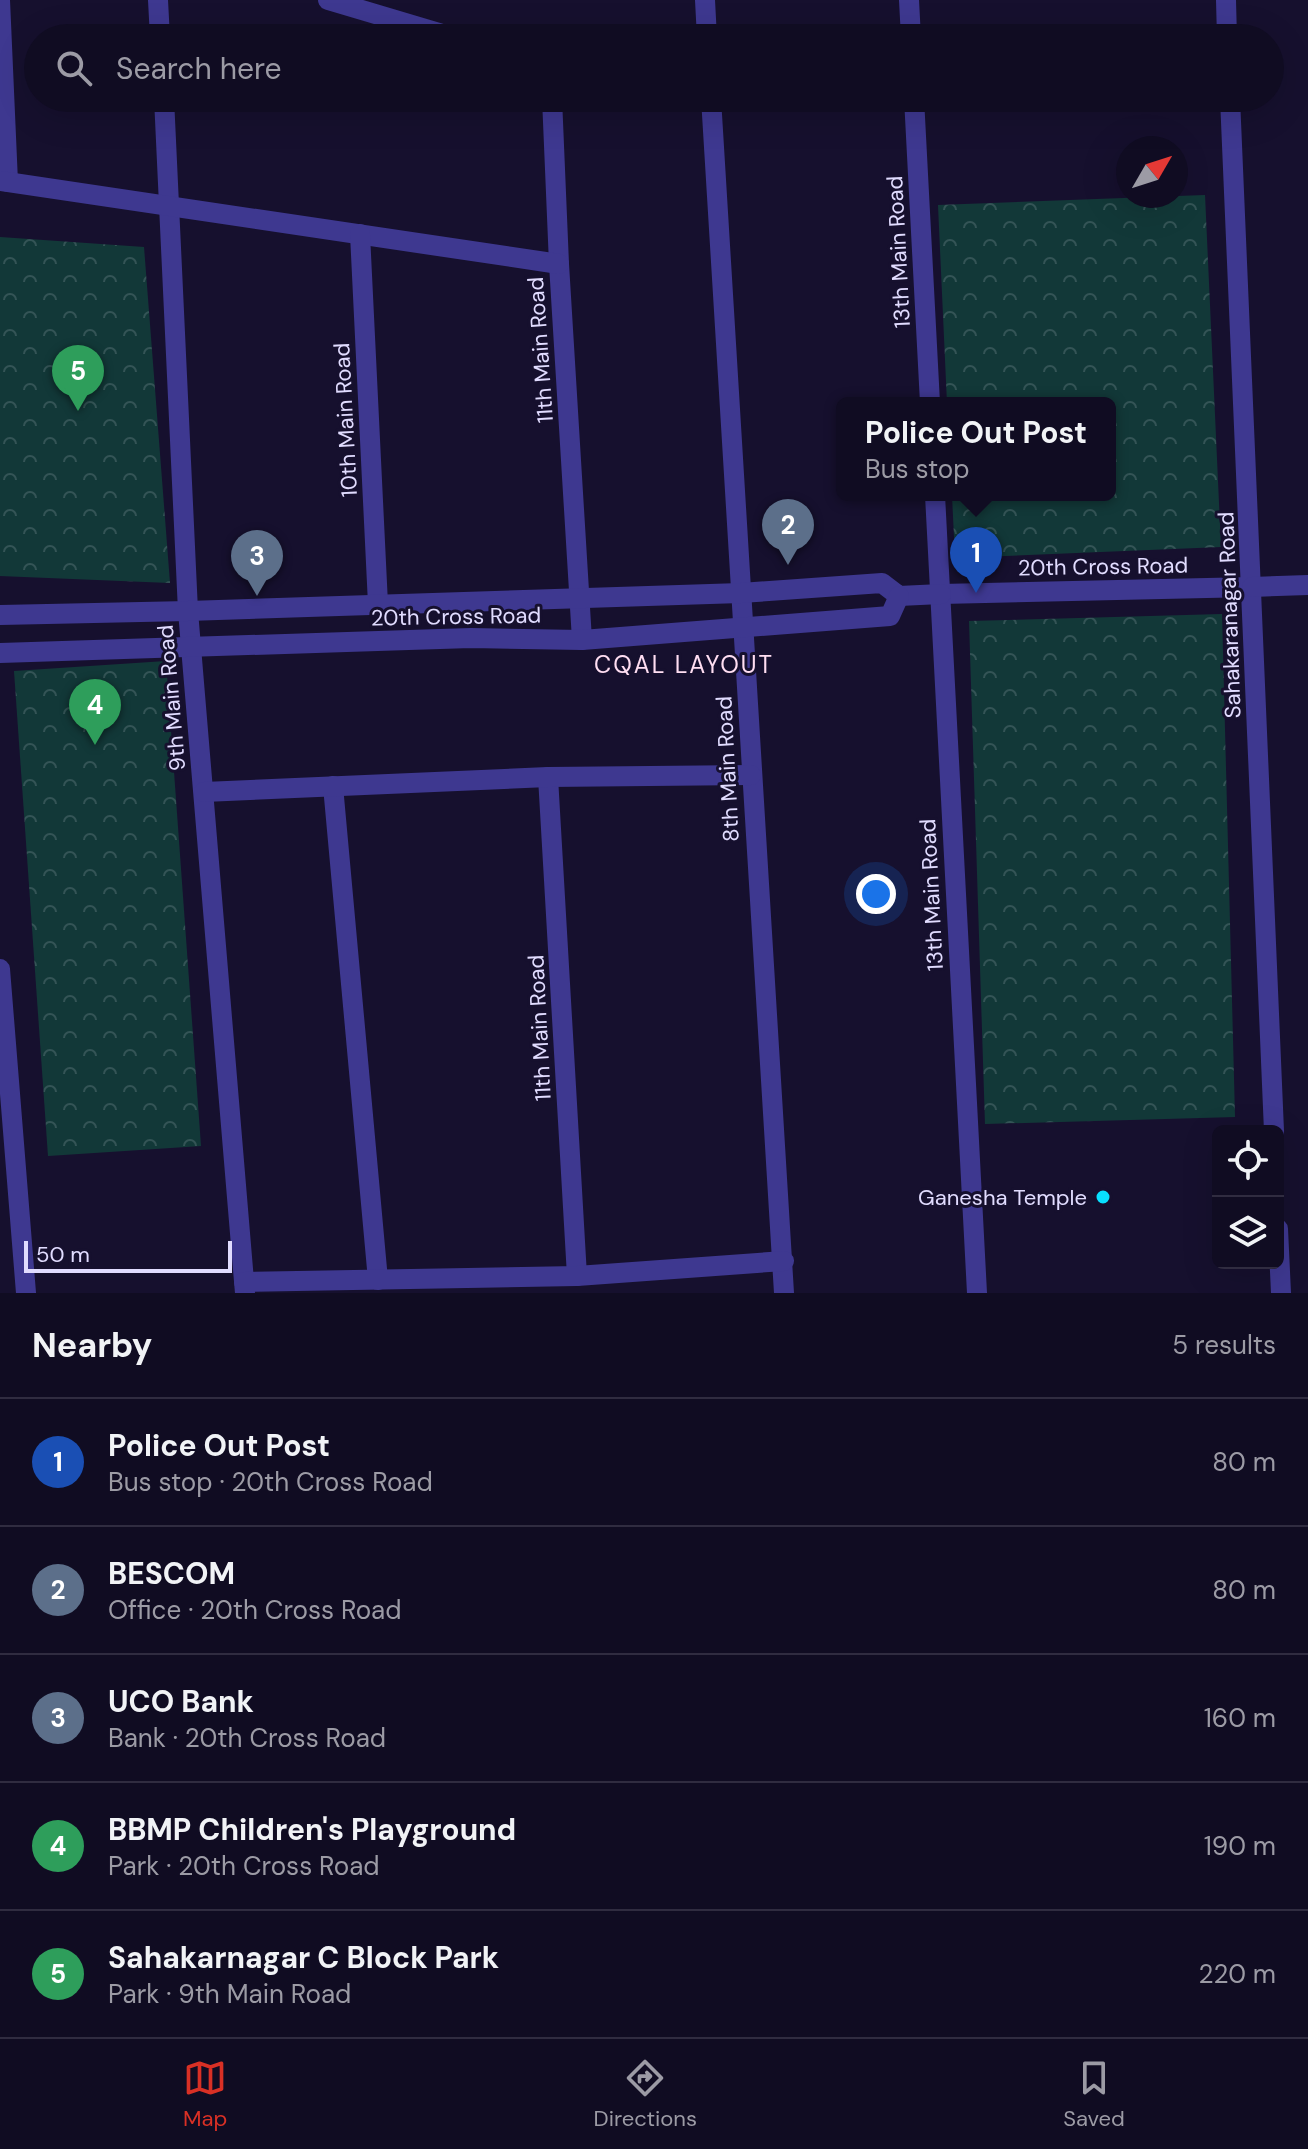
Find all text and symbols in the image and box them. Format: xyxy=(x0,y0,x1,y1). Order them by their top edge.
search box xyxy=(24,24,1284,112)
icon: search xyxy=(52,46,96,90)
text: Search here xyxy=(116,49,282,88)
north arrow xyxy=(1116,136,1188,208)
street label: 13th Main Road xyxy=(880,175,917,329)
street label: 11th Main Road xyxy=(521,276,560,424)
street label: 10th Main Road xyxy=(327,342,364,498)
pin: 5 xyxy=(52,345,104,411)
popup xyxy=(836,397,1116,501)
text: Police Out Post xyxy=(865,413,1087,452)
text: Bus stop xyxy=(865,452,970,486)
pin: 2 xyxy=(762,499,814,565)
street label: Sahakaranagar Road xyxy=(1211,511,1248,719)
pin: 1 xyxy=(950,527,1002,593)
pin: 3 xyxy=(231,530,283,596)
street label: 20th Cross Road xyxy=(1018,551,1188,582)
street label: 20th Cross Road xyxy=(371,601,541,632)
street label: 9th Main Road xyxy=(151,624,192,772)
district label: CQAL LAYOUT xyxy=(594,649,774,680)
pin: 4 xyxy=(69,679,121,745)
street label: 8th Main Road xyxy=(709,695,746,843)
street label: 13th Main Road xyxy=(913,818,950,972)
your location xyxy=(856,874,896,914)
street label: 11th Main Road xyxy=(521,954,558,1102)
map controls xyxy=(1212,1125,1284,1269)
button: locate xyxy=(1212,1125,1284,1197)
place label: Ganesha Temple xyxy=(918,1183,1087,1212)
marker: Ganesha Temple xyxy=(1094,1188,1112,1206)
button: layers xyxy=(1212,1197,1284,1269)
scale bar xyxy=(24,1237,232,1273)
text: 50 m xyxy=(36,1240,90,1269)
text: Nearby xyxy=(32,1323,152,1368)
text: 5 results xyxy=(1172,1328,1276,1362)
text: Police Out Post xyxy=(108,1426,330,1465)
text: 1 xyxy=(53,1445,63,1479)
text: 80 m xyxy=(1212,1445,1276,1479)
text: Bus stop · 20th Cross Road xyxy=(108,1465,433,1499)
text: BESCOM xyxy=(108,1554,235,1593)
text: 2 xyxy=(50,1573,66,1607)
text: 80 m xyxy=(1212,1573,1276,1607)
text: Office · 20th Cross Road xyxy=(108,1593,402,1627)
text: UCO Bank xyxy=(108,1682,254,1721)
text: 3 xyxy=(50,1701,66,1735)
text: 160 m xyxy=(1204,1701,1276,1735)
text: Bank · 20th Cross Road xyxy=(108,1721,386,1755)
text: BBMP Children's Playground xyxy=(108,1810,516,1849)
text: 4 xyxy=(50,1829,66,1863)
text: 190 m xyxy=(1204,1829,1276,1863)
text: Park · 20th Cross Road xyxy=(108,1849,380,1883)
text: Sahakarnagar C Block Park xyxy=(108,1938,499,1977)
text: 5 xyxy=(50,1957,66,1991)
text: 220 m xyxy=(1198,1957,1276,1991)
text: Park · 9th Main Road xyxy=(108,1977,351,2011)
tab: Map xyxy=(183,2056,227,2133)
tab: Directions xyxy=(594,2056,697,2133)
tab: Saved xyxy=(1063,2056,1125,2133)

